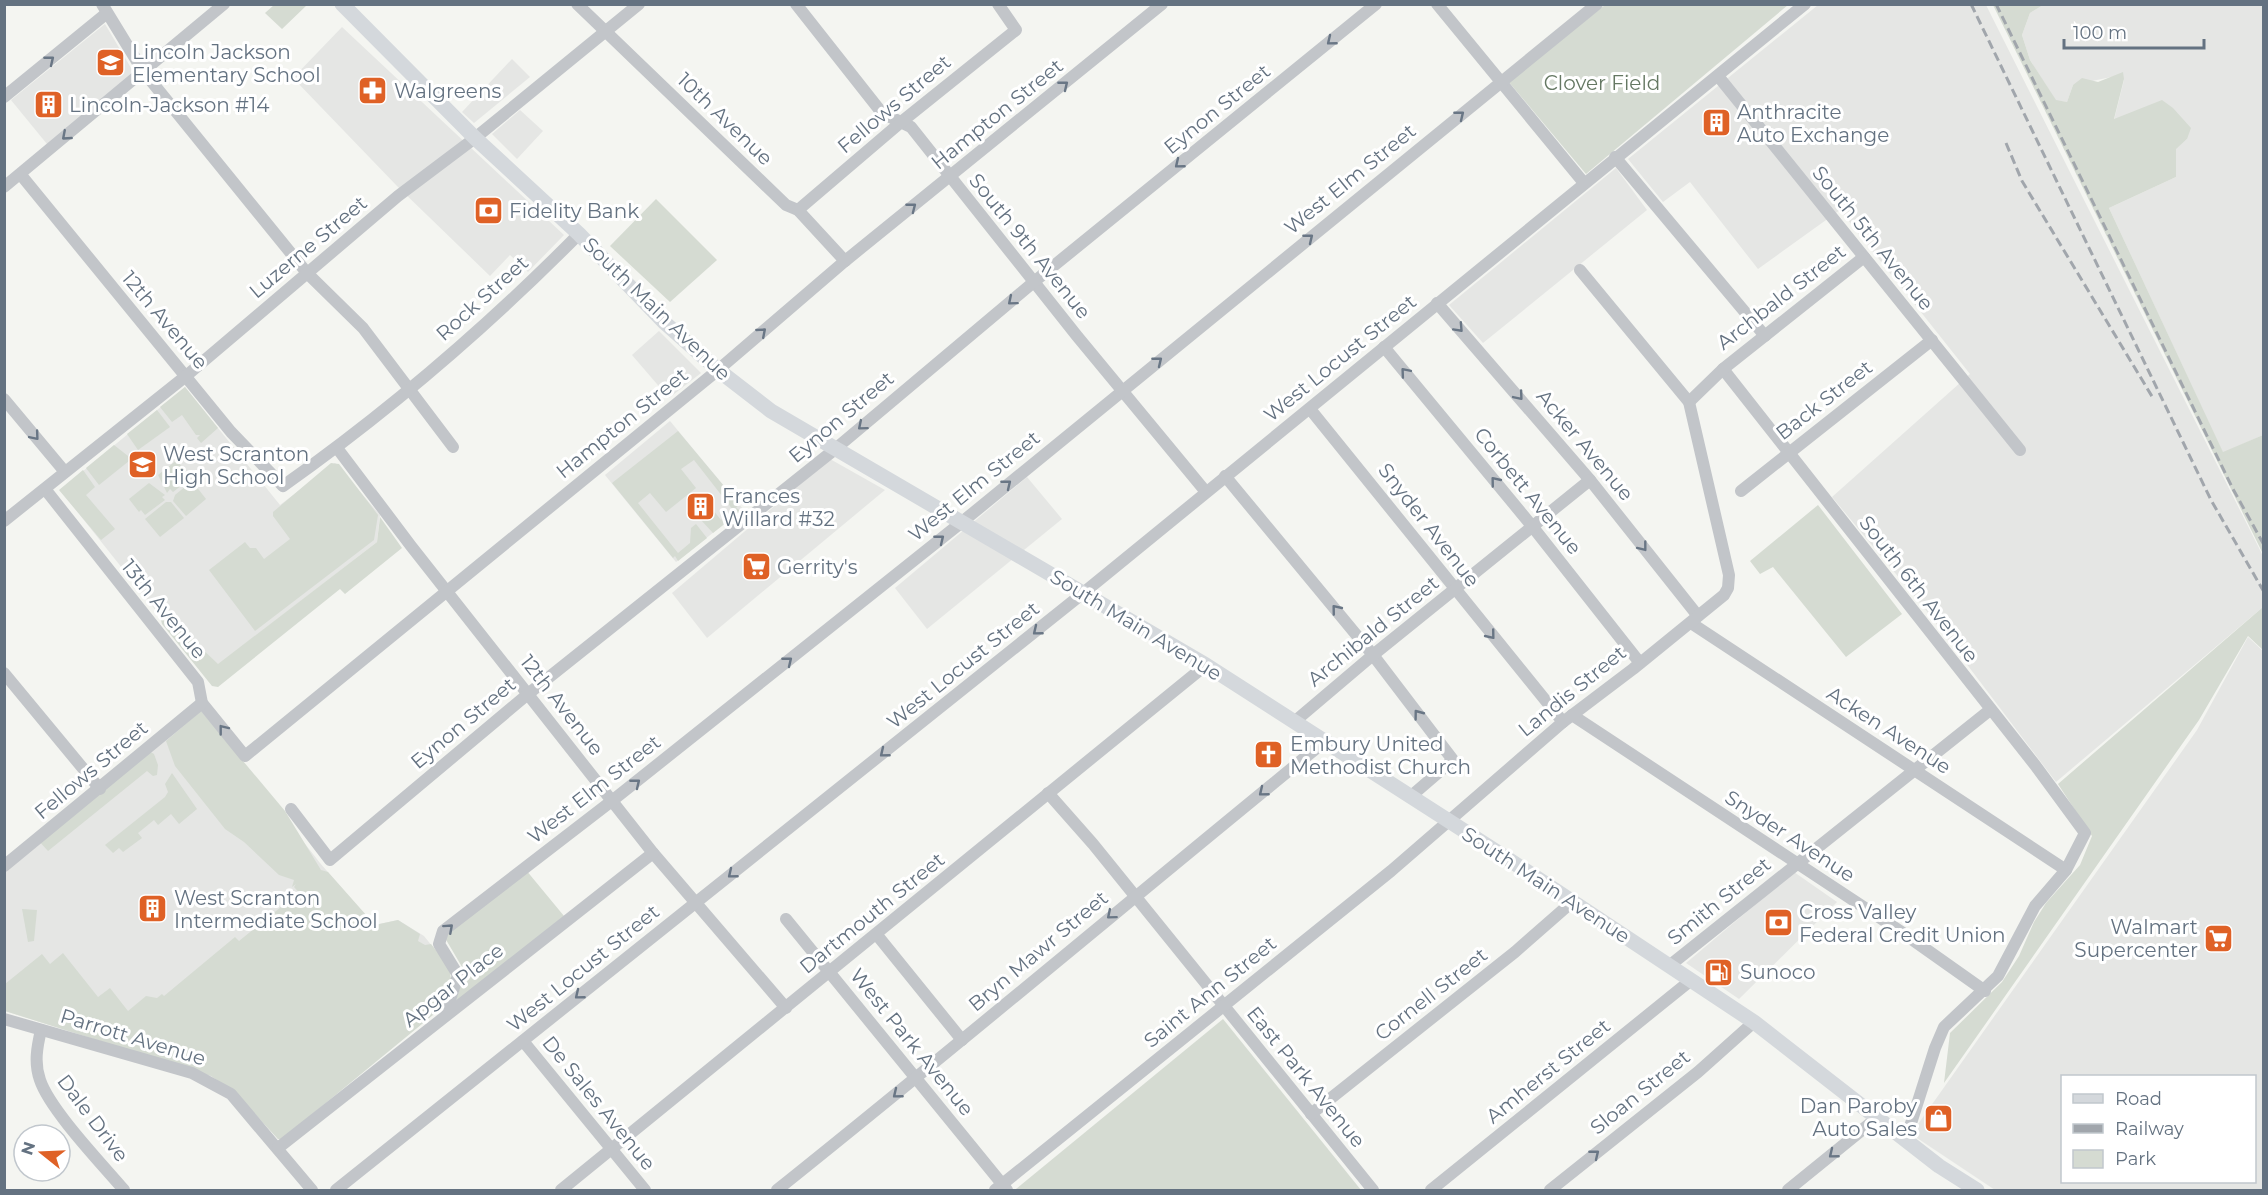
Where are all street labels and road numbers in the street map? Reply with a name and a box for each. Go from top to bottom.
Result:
street label: Fellows Street [833,50,955,158]
street label: Hampton Street [926,54,1068,174]
street label: Eynon Street [1159,59,1275,159]
street label: 10th Avenue [672,68,778,170]
street label: West Elm Street [1279,119,1421,239]
street label: South 5th Avenue [1807,161,1939,315]
street label: South 9th Avenue [964,169,1096,323]
street label: Luzerne Street [244,191,372,303]
street label: South Main Avenue [578,232,736,386]
street label: Archbald Street [1712,239,1850,355]
street label: Rock Street [431,250,533,346]
street label: 12th Avenue [117,266,213,374]
street label: West Locust Street [1259,289,1421,427]
street label: Back Street [1771,355,1877,445]
street label: Hampton Street [551,363,693,483]
street label: Eynon Street [784,366,898,468]
street label: Acker Avenue [1532,385,1638,505]
street label: Corbett Avenue [1469,423,1587,559]
street label: West Elm Street [903,426,1045,546]
street label: Snyder Avenue [1373,458,1485,592]
street label: South 6th Avenue [1854,511,1984,667]
street label: 13th Avenue [117,554,211,664]
street label: South Main Avenue [1046,564,1226,686]
street label: Archibald Street [1302,571,1444,691]
street label: West Locust Street [882,596,1044,734]
street label: Landis Street [1513,640,1631,742]
street label: 12th Avenue [515,650,609,760]
street label: Eynon Street [406,672,520,774]
street label: Acken Avenue [1822,681,1956,779]
street label: Fellows Street [30,716,152,824]
street label: West Elm Street [523,730,665,848]
street label: Snyder Avenue [1720,785,1860,887]
street label: South Main Avenue [1457,822,1635,948]
street label: Dartmouth Street [795,847,949,979]
street label: Smith Street [1662,852,1776,950]
street label: Bryn Mawr Street [963,886,1113,1016]
street label: West Locust Street [502,899,664,1037]
street label: Saint Ann Street [1139,931,1281,1053]
street label: Apgar Place [398,938,508,1032]
street label: Cornell Street [1370,943,1492,1045]
street label: West Park Avenue [845,963,979,1121]
street label: East Park Avenue [1242,1002,1370,1152]
street label: Parrott Avenue [57,1003,209,1071]
street label: Amherst Street [1481,1014,1615,1128]
street label: De Sales Avenue [537,1031,661,1175]
street label: Sloan Street [1585,1045,1695,1139]
street label: Dale Drive [52,1069,134,1167]

